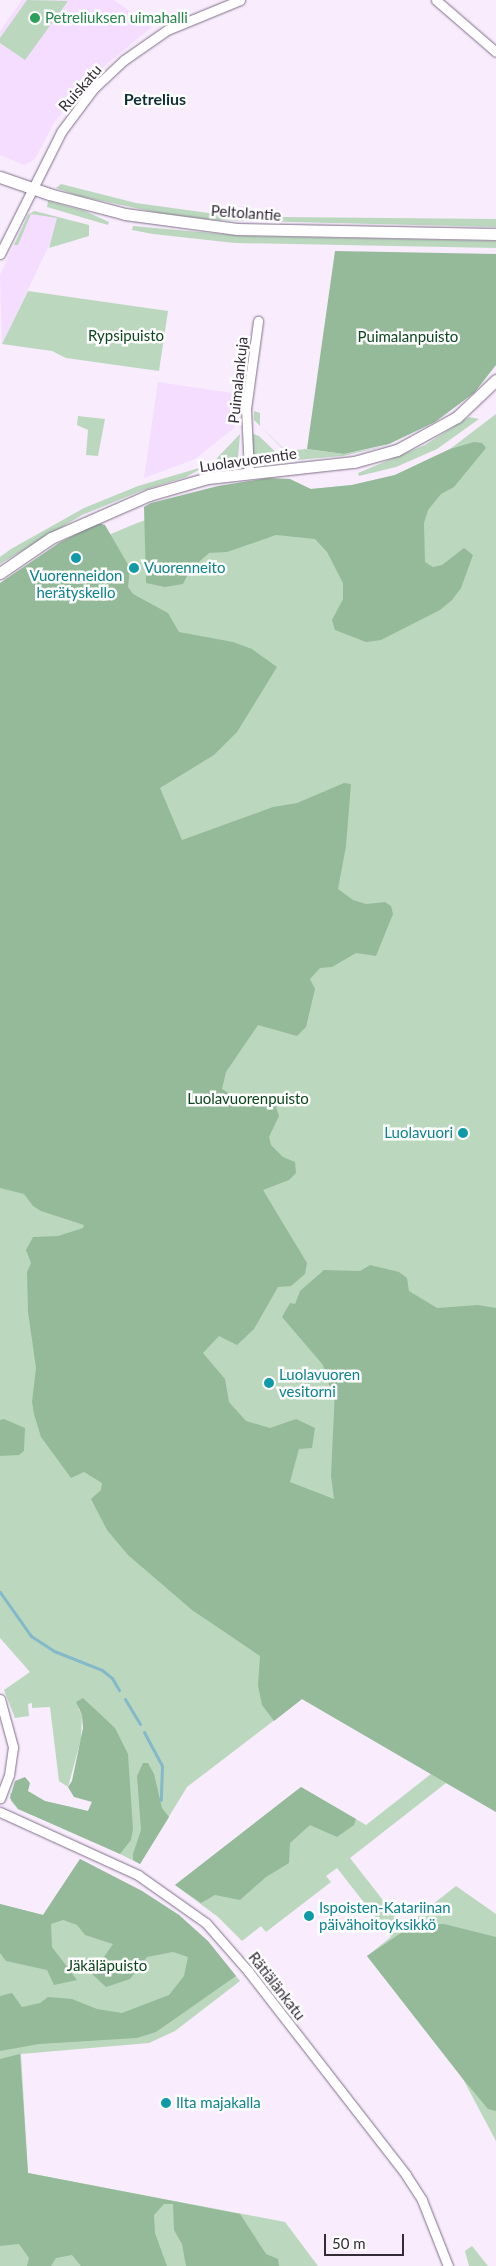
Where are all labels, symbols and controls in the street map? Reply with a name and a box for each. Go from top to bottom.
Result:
place label: Petreliuksen uimahalli [45,9,188,27]
marker: Petreliuksen uimahalli [29,12,41,24]
street label: Ruiskatu [55,61,105,115]
district label: Petrelius [124,89,186,109]
street label: Peltolantie [210,202,282,224]
park label: Rypsipuisto [88,327,164,345]
park label: Puimalanpuisto [358,328,458,346]
street label: Puimalankuja [224,336,252,424]
street label: Luolavuorentie [198,444,298,476]
marker: Vuorenneidon herätyskello [70,552,82,564]
place label: Vuorenneito [144,559,225,577]
marker: Vuorenneito [128,562,140,574]
place label: Vuorenneidon herätyskello [30,566,122,601]
park label: Luolavuorenpuisto [187,1090,309,1108]
place label: Luolavuori [384,1124,453,1142]
marker: Luolavuori [457,1127,469,1139]
place label: Luolavuoren vesitorni [279,1365,360,1400]
marker: Luolavuoren vesitorni [263,1377,275,1389]
place label: Ispoisten-Katariinan päivähoitoyksikkö [319,1898,451,1933]
marker: Ispoisten-Katariinan päivähoitoyksikkö [303,1910,315,1922]
street label: Rätiälänkatu [245,1948,309,2024]
park label: Jäkäläpuisto [67,1957,147,1975]
place label: Ilta majakalla [176,2094,261,2112]
marker: Ilta majakalla [160,2097,172,2109]
scale bar [326,2224,406,2256]
text: 50 m [332,2234,366,2252]

